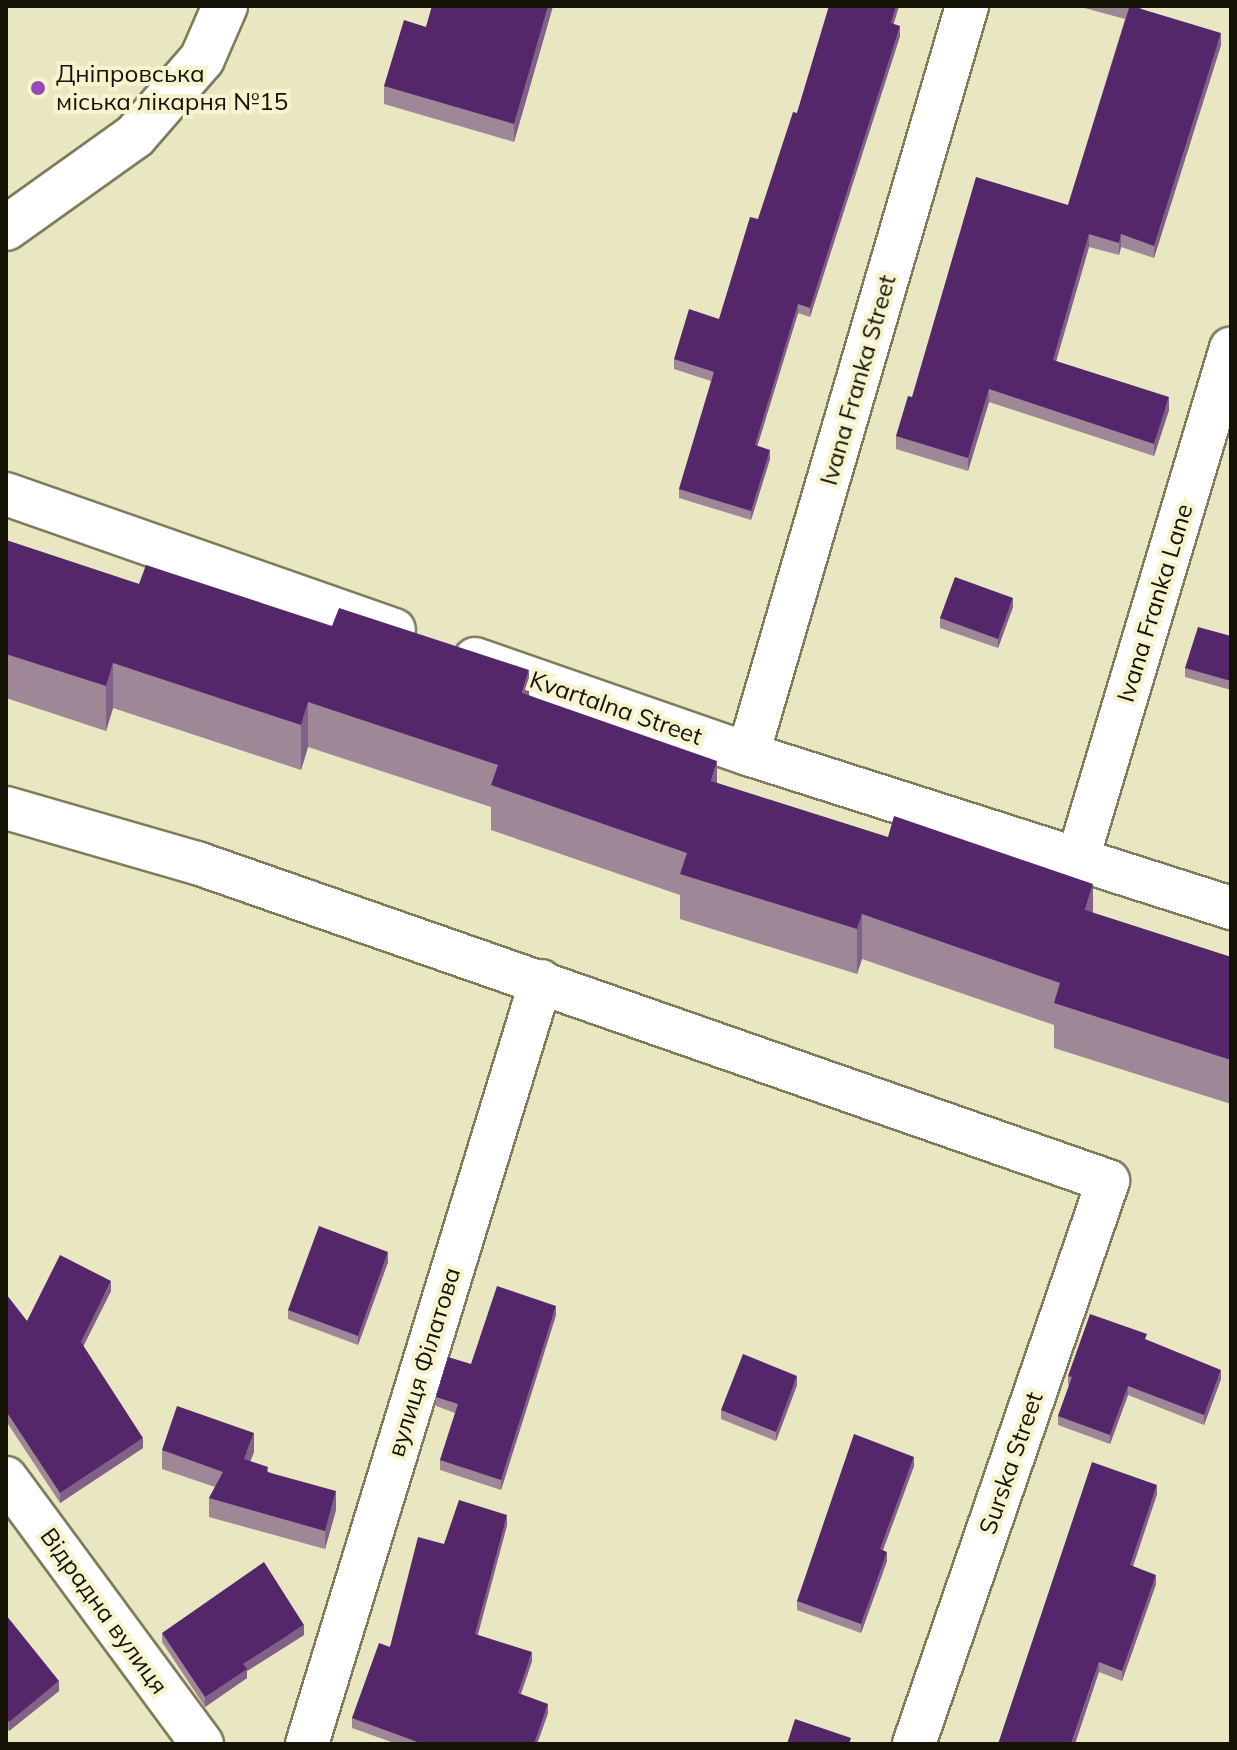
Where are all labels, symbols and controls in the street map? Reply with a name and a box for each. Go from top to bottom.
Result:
place label: Дніпровська міська лікарня №15 [56,60,288,116]
marker: Дніпровська міська лікарня №15 [27,77,49,99]
street label: Ivana Franka Street [814,272,902,488]
street label: Ivana Franka Lane [1111,500,1199,706]
street label: Kvartalna Street [526,665,706,751]
street label: вулиця Філатова [382,1264,466,1460]
street label: Surska Street [973,1388,1049,1538]
street label: Відрадна вулиця [34,1523,174,1699]

